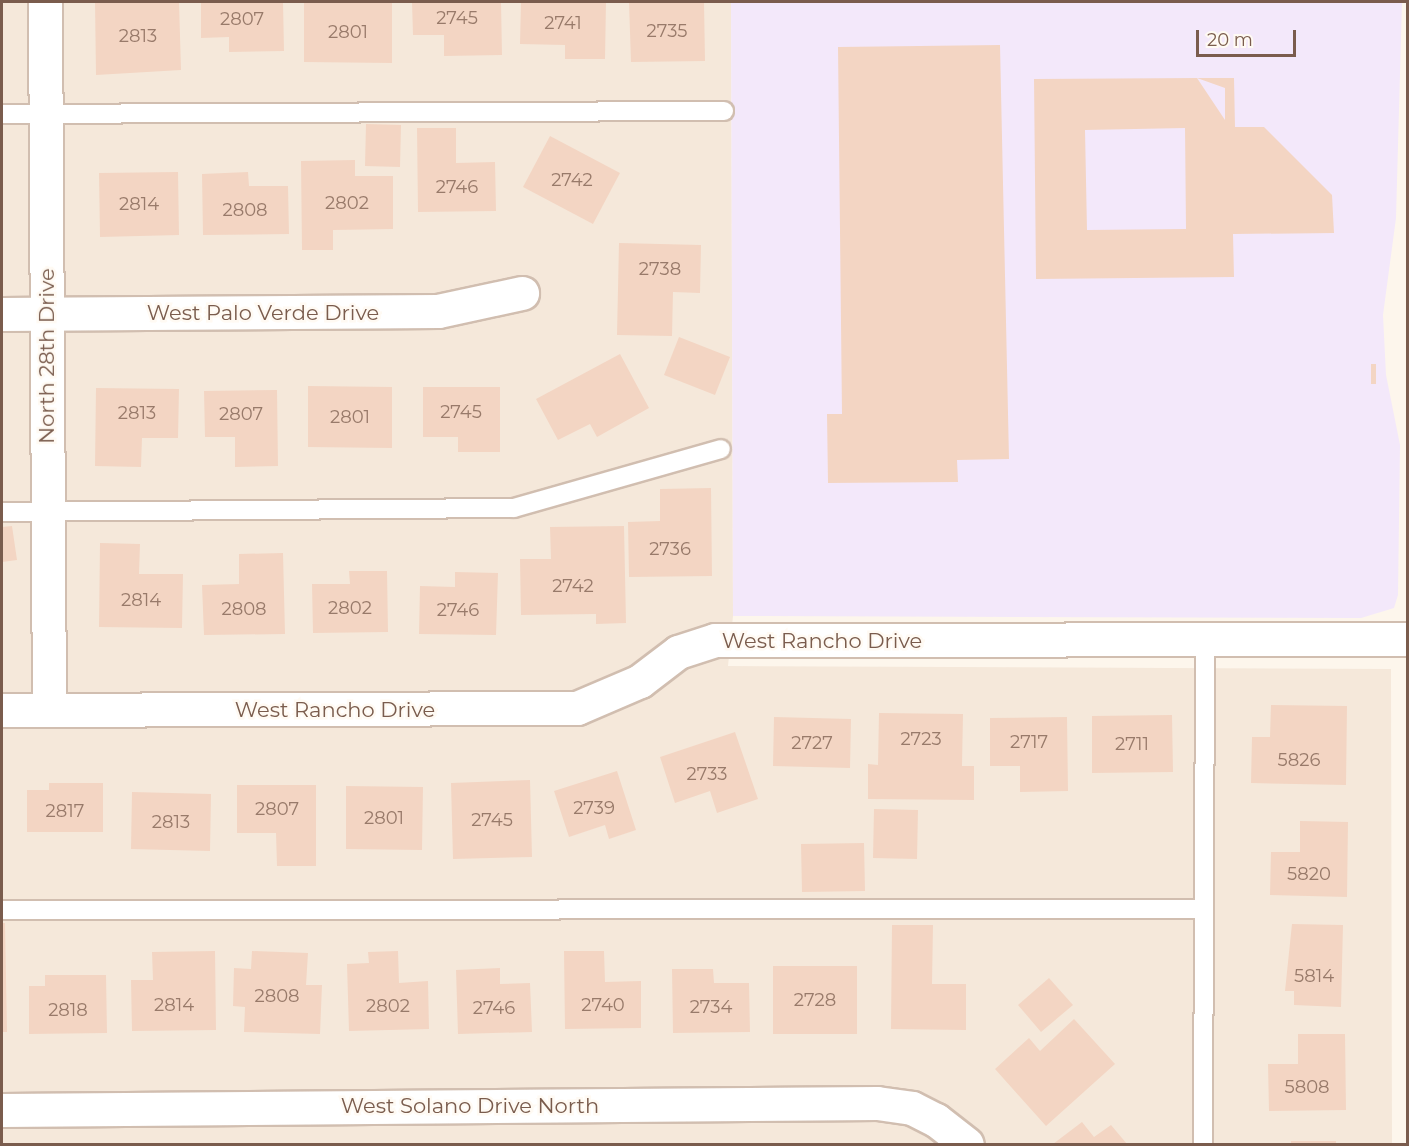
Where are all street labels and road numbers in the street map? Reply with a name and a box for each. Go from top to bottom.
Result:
street label: North 28th Drive [34,268,60,444]
street label: West Palo Verde Drive [147,300,379,326]
street label: West Rancho Drive [722,628,922,654]
street label: West Rancho Drive [235,697,435,723]
street label: West Solano Drive North [341,1093,599,1119]

